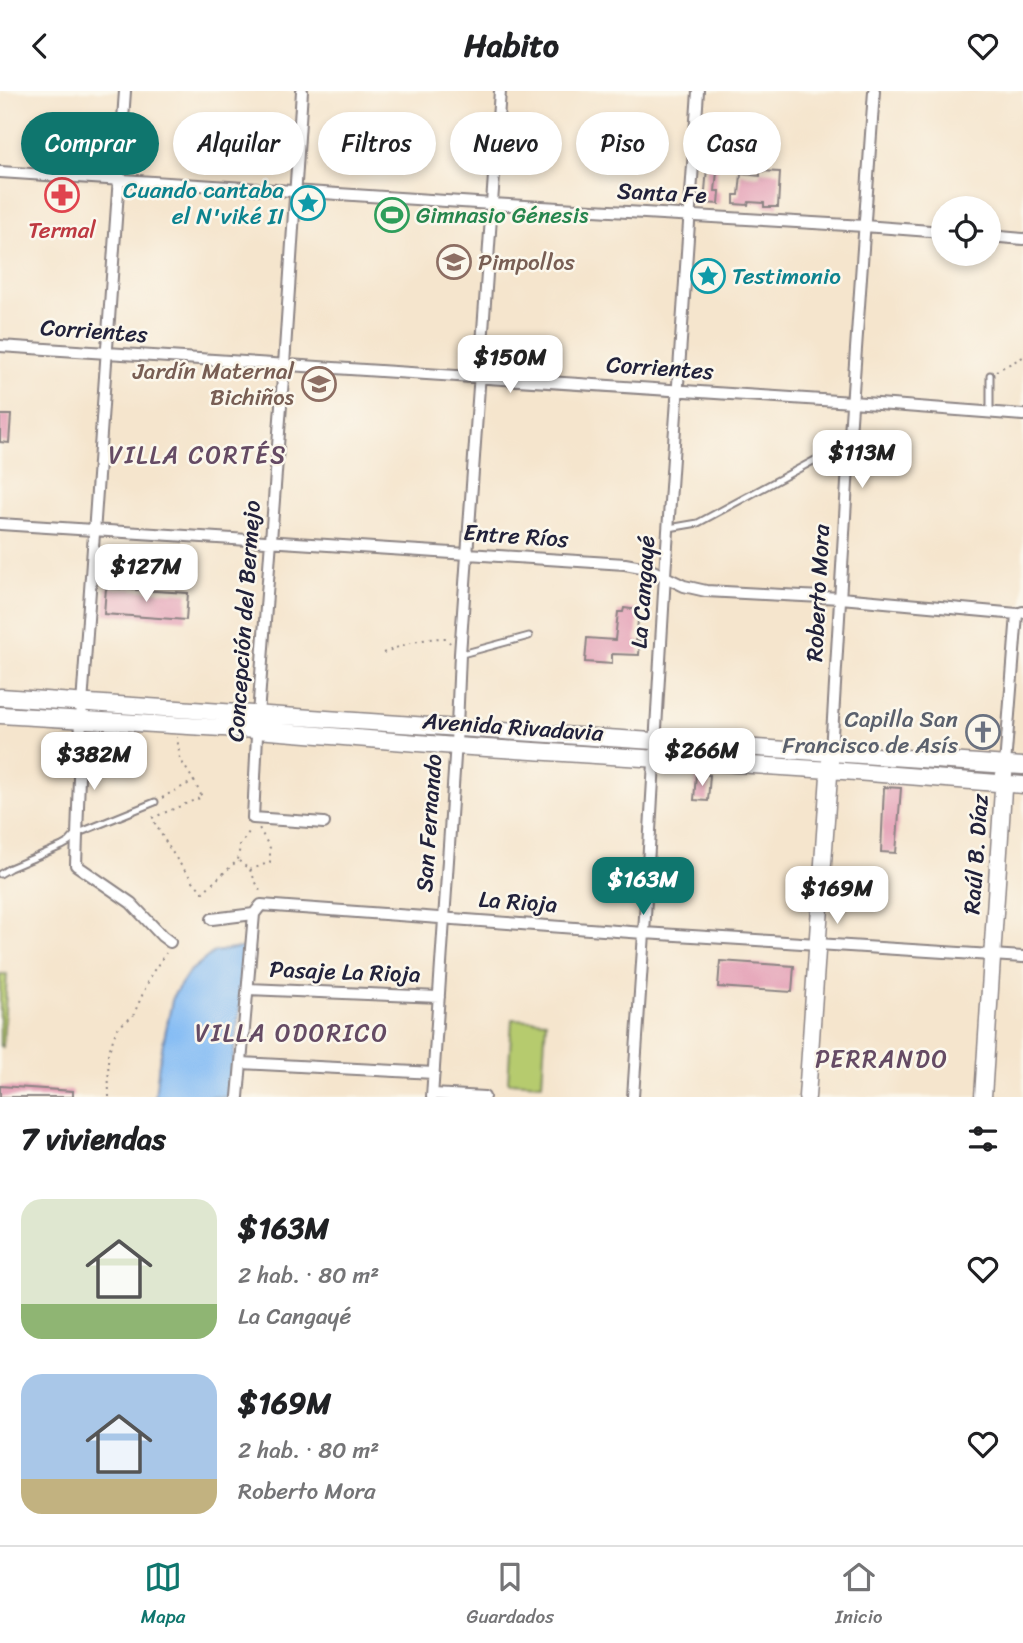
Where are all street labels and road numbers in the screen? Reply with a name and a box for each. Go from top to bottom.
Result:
street label: Santa Fe [616,170,708,216]
street label: Corrientes [39,307,149,355]
street label: Corrientes [605,344,715,392]
street label: Concepción del Bermejo [215,499,273,743]
street label: Entre Ríos [462,512,570,560]
street label: Roberto Mora [794,523,842,663]
street label: La Cangayé [619,534,667,650]
street label: Avenida Rivadavia [420,700,605,754]
street label: San Fernando [404,752,454,893]
street label: Raúl B. Díaz [951,791,1001,916]
street label: La Rioja [477,879,559,925]
street label: Pasaje La Rioja [269,949,421,995]

